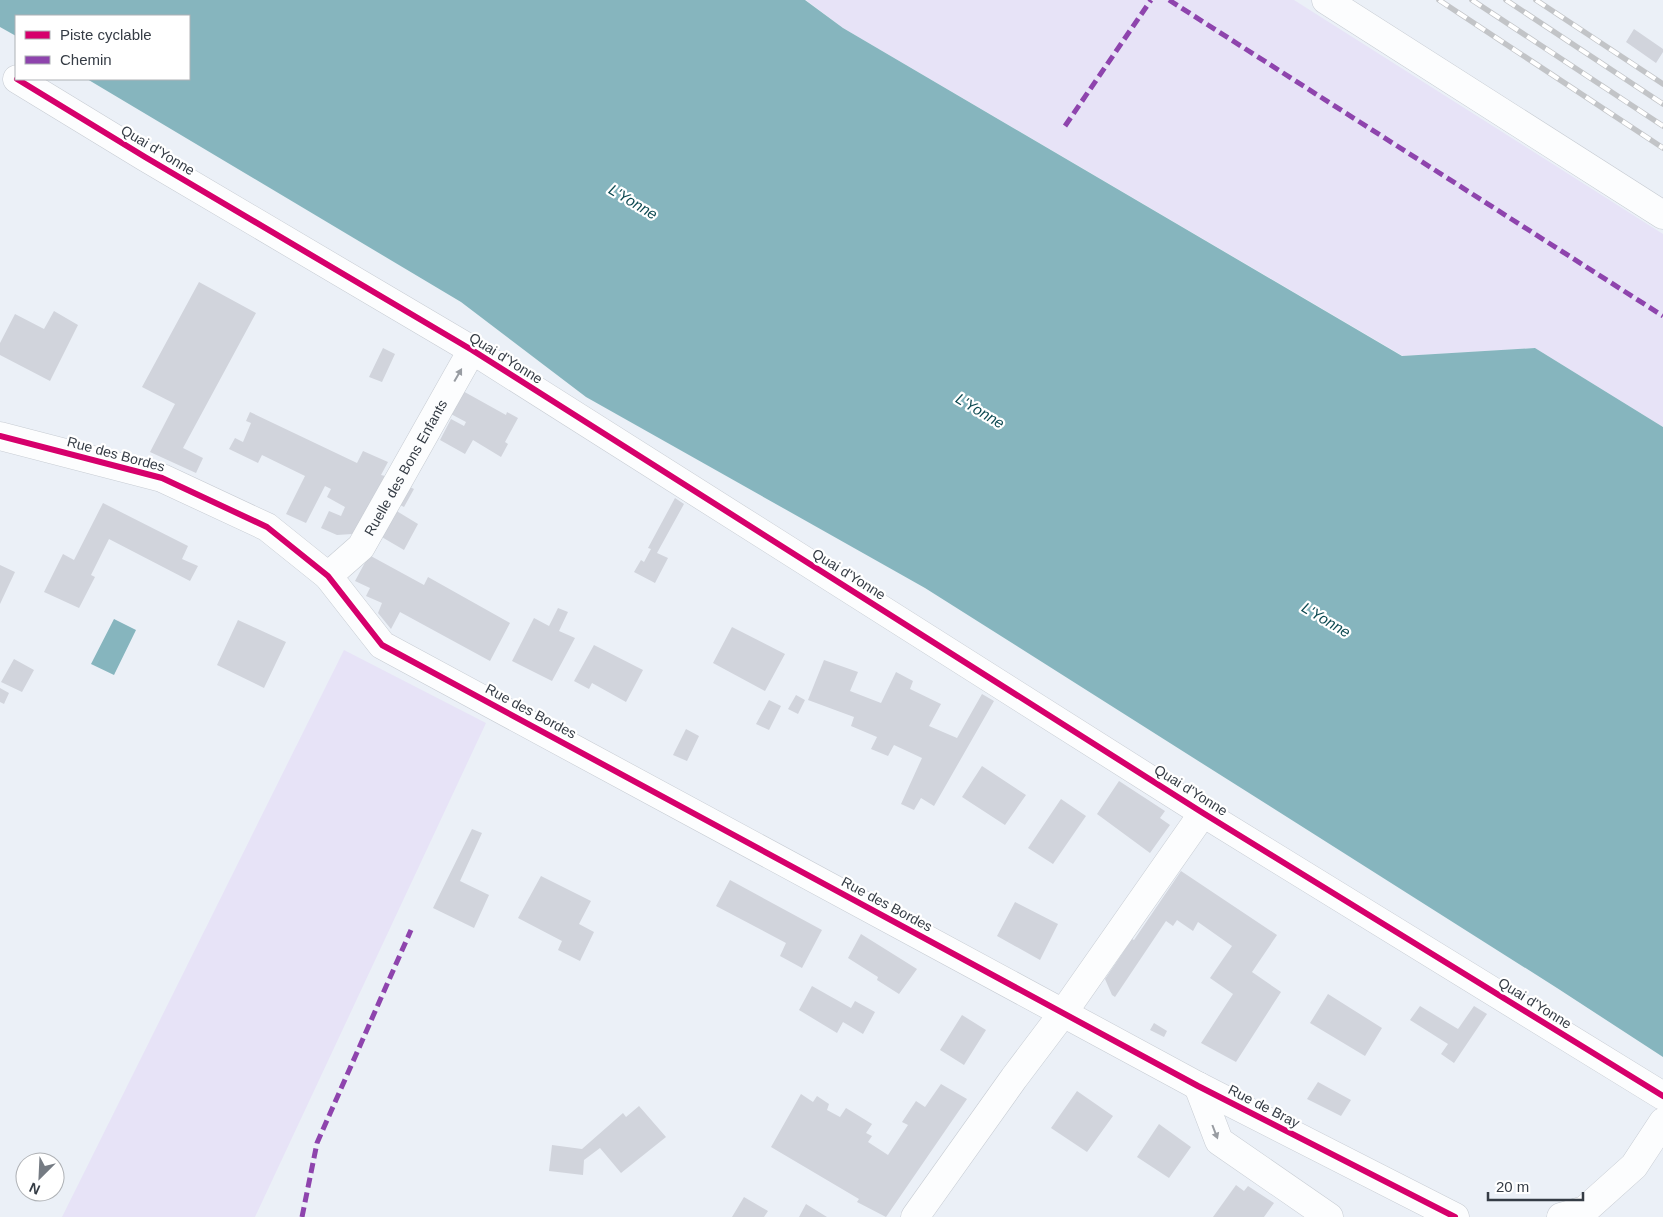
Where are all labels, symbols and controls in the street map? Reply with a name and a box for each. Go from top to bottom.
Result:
legend [15,15,190,80]
text: Piste cyclable [60,26,152,43]
text: Chemin [60,51,112,68]
street label: Quai d'Yonne [118,122,198,178]
water label: L'Yonne [606,180,661,223]
street label: Quai d'Yonne [467,329,546,387]
one-way arrow [454,368,462,383]
water label: L'Yonne [953,389,1008,432]
street label: Ruelle des Bons Enfants [361,397,450,538]
street label: Rue des Bordes [65,433,167,475]
street label: Quai d'Yonne [810,545,889,603]
water label: L'Yonne [1299,598,1354,641]
street label: Rue des Bordes [483,680,579,742]
street label: Quai d'Yonne [1152,761,1231,819]
street label: Rue des Bordes [839,873,935,935]
street label: Quai d'Yonne [1496,974,1575,1032]
street label: Rue de Bray [1226,1081,1302,1131]
one-way arrow [1212,1125,1220,1139]
north arrow [15,1152,65,1202]
scale bar [1488,1170,1583,1202]
text: 20 m [1496,1178,1529,1195]
text: N [27,1180,43,1198]

